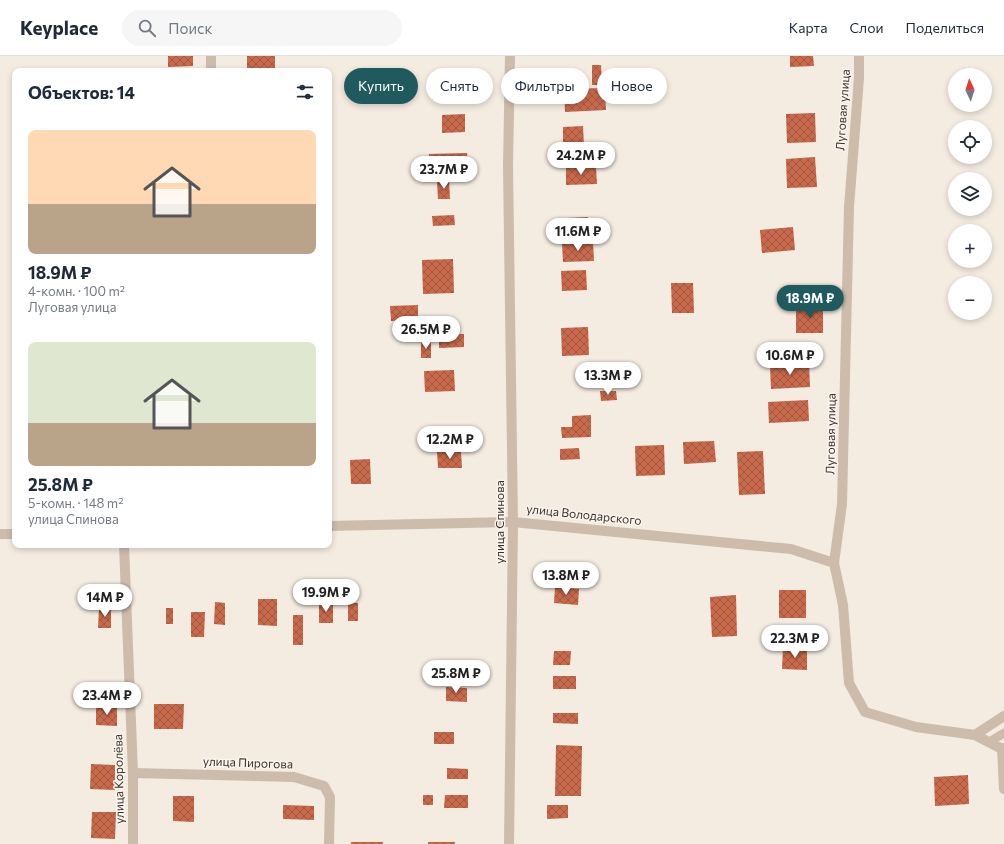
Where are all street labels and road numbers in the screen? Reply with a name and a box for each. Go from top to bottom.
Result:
street label: Луговая улица [832,69,852,151]
street label: Луговая улица [822,393,838,475]
street label: улица Спинова [492,480,506,564]
street label: улица Володарского [526,501,642,527]
street label: улица Королёва [110,734,126,824]
street label: улица Пирогова [203,753,293,771]

